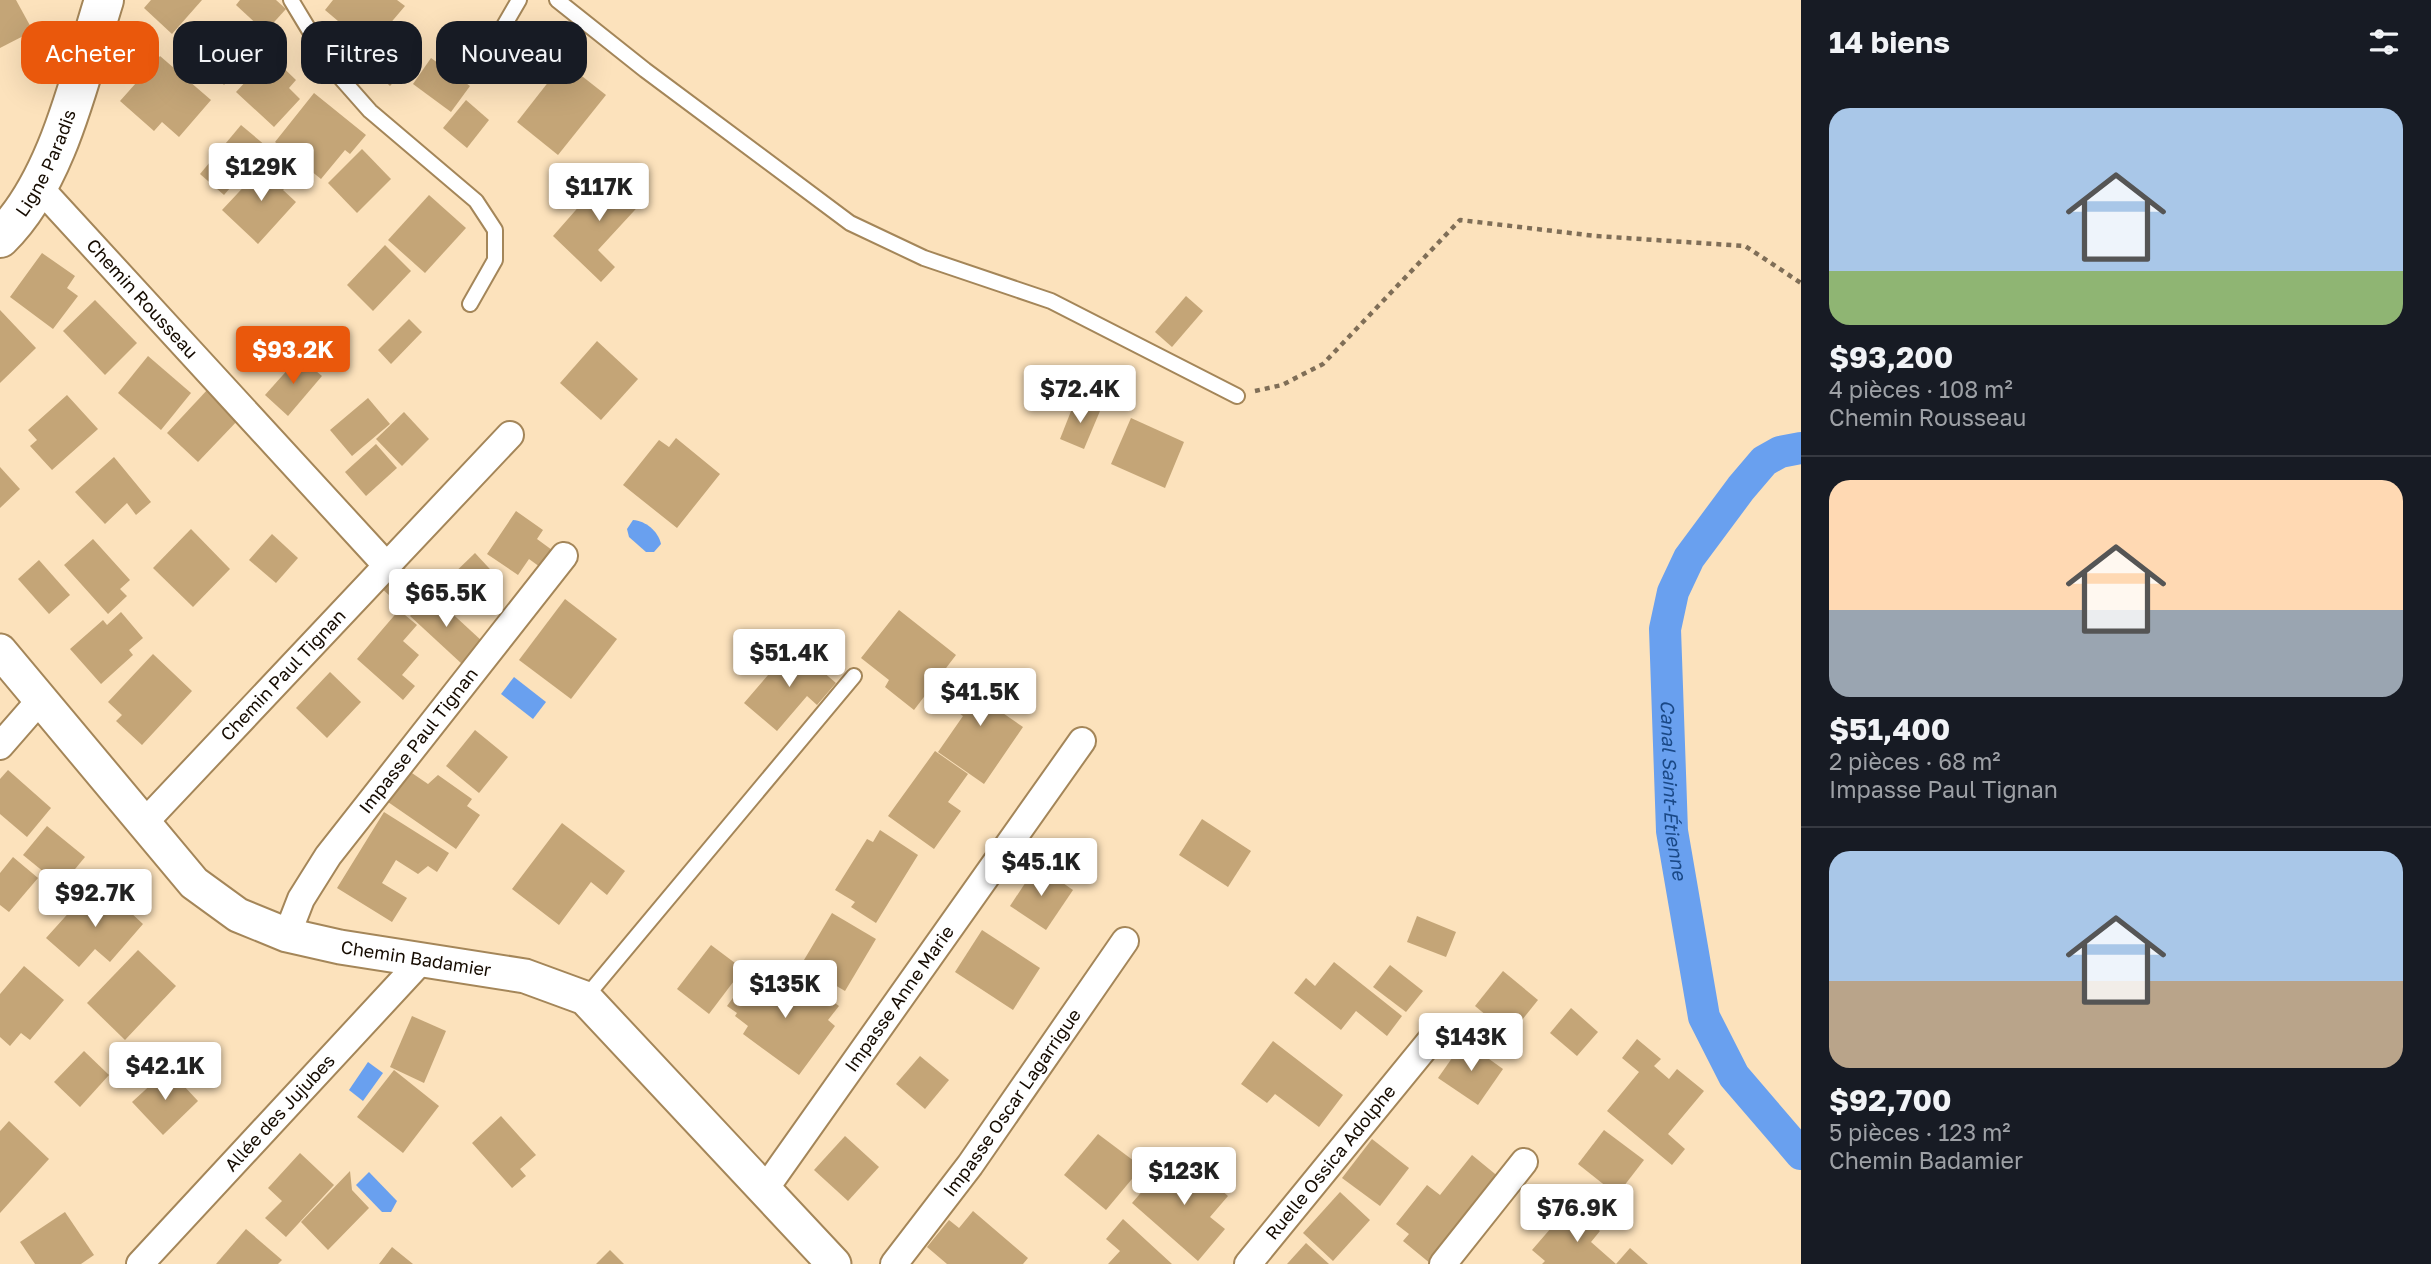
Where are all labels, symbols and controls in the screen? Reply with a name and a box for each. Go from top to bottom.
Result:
chip: Acheter [21,21,159,84]
chip: Louer [173,21,287,84]
chip: Filtres [301,21,422,84]
chip: Nouveau [436,21,587,84]
icon: filters [2365,23,2403,61]
text: 14 biens [1829,24,1950,60]
street label: Ligne Paradis [10,106,80,221]
pin: $129K [212,144,310,203]
text: $129K [225,152,297,180]
icon: home [2053,154,2179,280]
pin: $117K [550,164,648,223]
text: $117K [565,172,633,200]
street label: Chemin Rousseau [82,234,203,363]
pin: $93.2K [236,326,350,386]
text: $93.2K [252,335,334,363]
text: $93,200 [1829,339,1953,375]
pin: $72.4K [1023,366,1137,425]
text: $72.4K [1040,374,1120,402]
text: 4 pièces · 108 m² [1829,375,2013,403]
text: Chemin Rousseau [1829,403,2026,431]
icon: home [2053,526,2179,652]
pin: $65.5K [389,570,503,629]
text: $65.5K [405,578,487,606]
street label: Chemin Paul Tignan [215,604,350,745]
pin: $51.4K [732,630,846,689]
text: $51.4K [749,638,829,666]
street label: Impasse Paul Tignan [354,663,482,817]
pin: $41.5K [923,668,1037,728]
text: $41.5K [940,677,1020,705]
water label: Canal Saint-Étienne [1656,699,1693,883]
text: $51,400 [1829,711,1950,747]
text: 2 pièces · 68 m² [1829,747,2001,775]
text: Impasse Paul Tignan [1829,775,2058,803]
pin: $45.1K [984,838,1098,898]
text: $45.1K [1001,847,1081,875]
pin: $92.7K [38,870,152,929]
text: $92.7K [55,878,135,906]
icon: home [2053,897,2179,1023]
street label: Impasse Anne Marie [840,921,958,1076]
street label: Chemin Badamier [339,935,493,981]
pin: $135K [736,960,834,1020]
text: $135K [749,969,821,997]
street label: Impasse Oscar Lagarrigue [938,1004,1085,1200]
pin: $143K [1422,1014,1520,1073]
text: $143K [1435,1022,1507,1050]
pin: $42.1K [108,1042,222,1102]
street label: Allée des Jujubes [220,1049,339,1175]
text: $42.1K [125,1051,205,1079]
street label: Ruelle Ossica Adolphe [1260,1080,1400,1244]
text: $92,700 [1829,1082,1951,1118]
text: 5 pièces · 123 m² [1829,1118,2011,1146]
text: Chemin Badamier [1829,1146,2023,1174]
pin: $123K [1135,1148,1233,1207]
text: $123K [1148,1156,1220,1184]
pin: $76.9K [1520,1184,1634,1244]
text: $76.9K [1536,1193,1618,1221]

